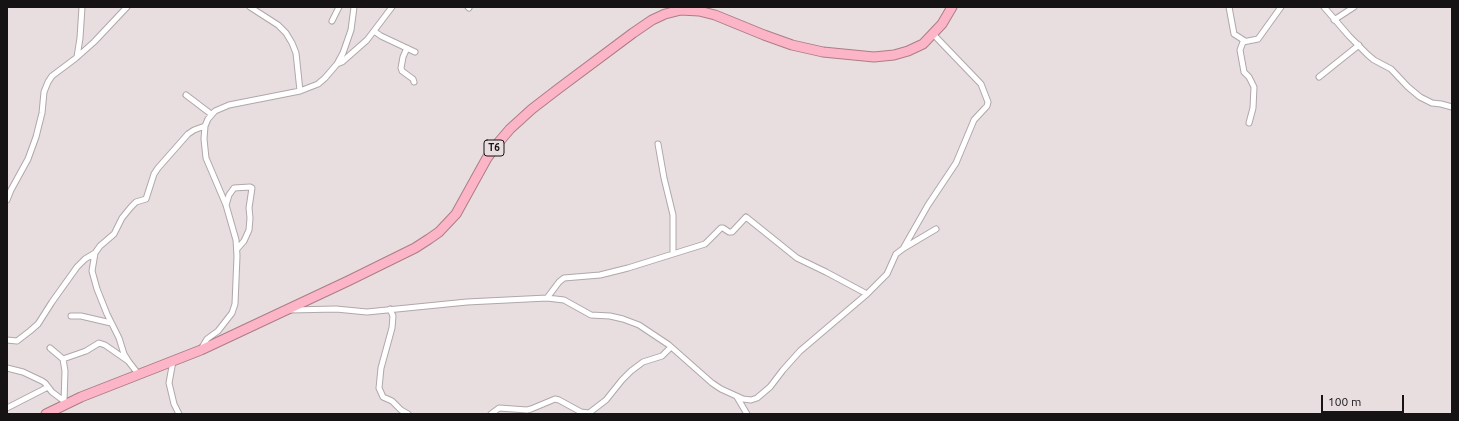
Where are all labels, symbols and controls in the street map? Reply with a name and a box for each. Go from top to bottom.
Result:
road number: T6 [484,140,504,156]
scale bar [1323,387,1406,413]
text: 100 m [1328,395,1361,408]

